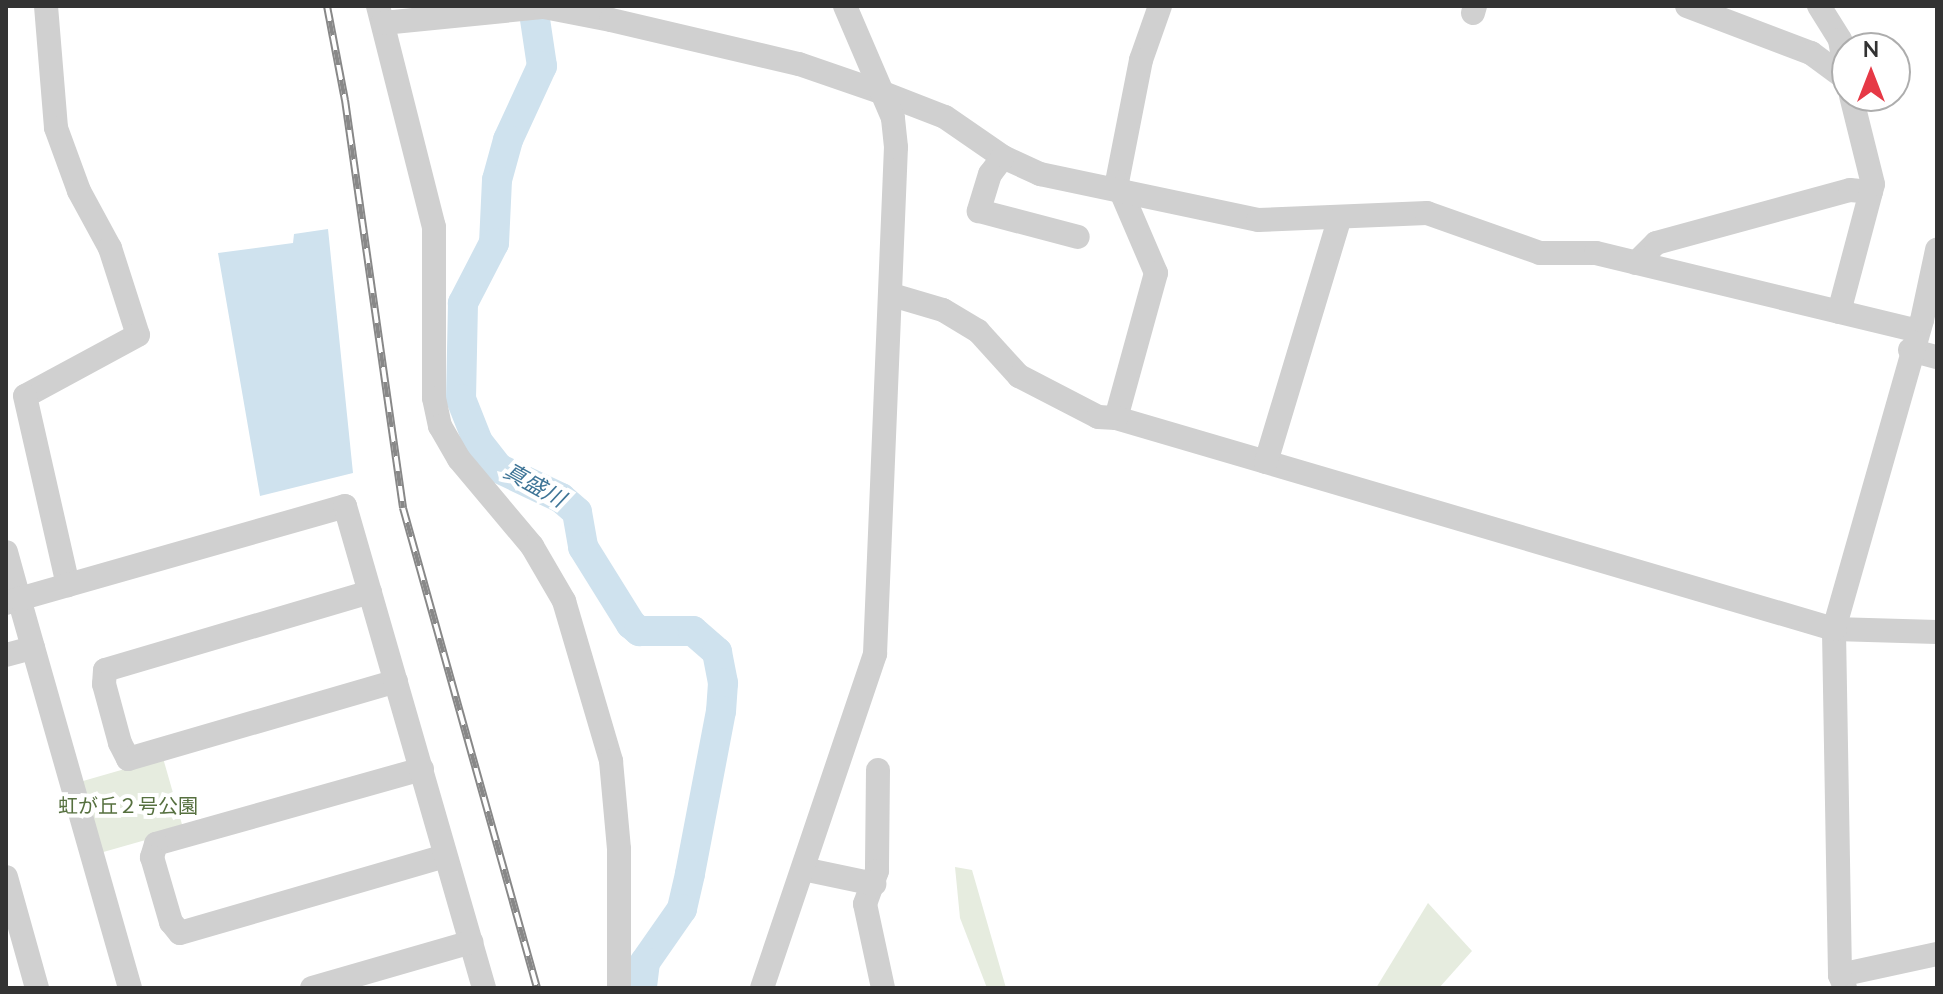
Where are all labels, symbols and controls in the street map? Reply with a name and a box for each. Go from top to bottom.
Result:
north arrow [1831,32,1911,112]
text: N [1863,35,1879,65]
water label: 真盛川 [499,458,569,514]
park label: 虹が丘２号公園 [58,794,198,818]

